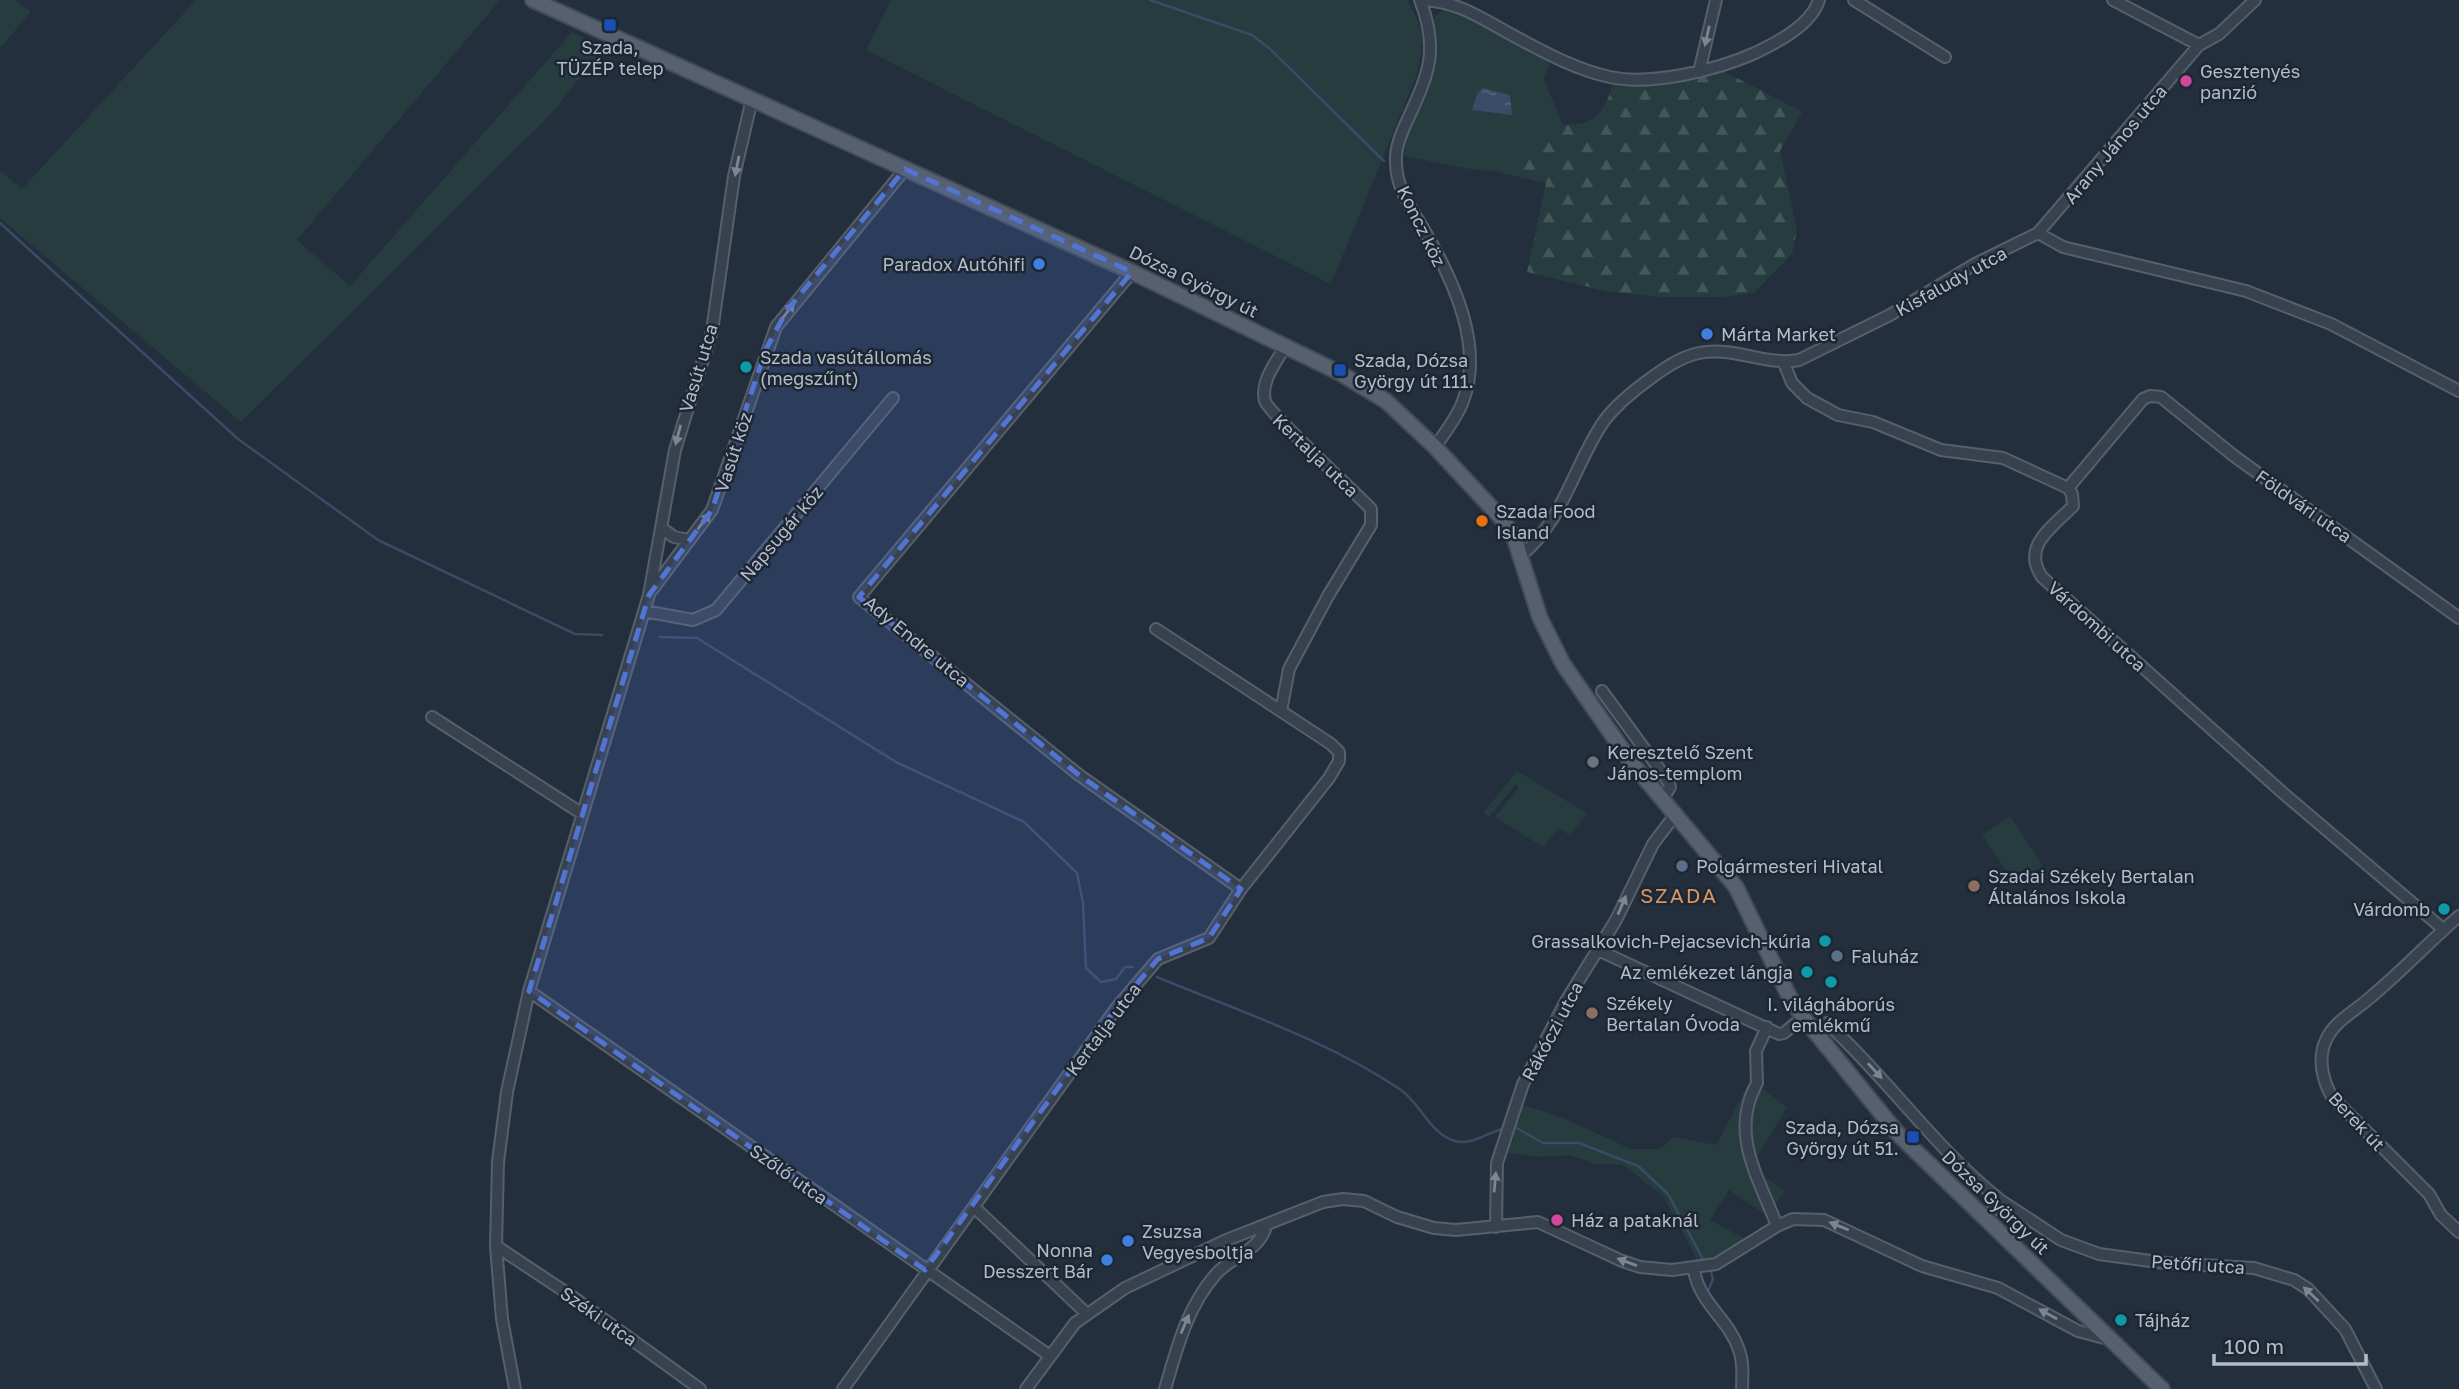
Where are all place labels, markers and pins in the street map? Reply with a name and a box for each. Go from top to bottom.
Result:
marker: Szada, TÜZÉP telep [602,17,618,33]
place label: Szada, TÜZÉP telep [556,36,664,79]
place label: Gesztenyés panzió [2200,60,2300,103]
marker: Gesztenyés panzió [2178,73,2194,89]
place label: Paradox Autóhifi [882,253,1025,275]
marker: Paradox Autóhifi [1031,256,1047,272]
place label: Márta Market [1721,323,1836,345]
marker: Márta Market [1699,326,1715,342]
place label: Szada vasútállomás (megszűnt) [760,346,932,389]
place label: Szada, Dózsa György út 111. [1354,349,1474,392]
marker: Szada vasútállomás (megszűnt) [738,359,754,375]
marker: Szada, Dózsa György út 111. [1332,362,1348,378]
place label: Szada Food Island [1496,500,1596,543]
marker: Szada Food Island [1474,513,1490,529]
place label: Keresztelő Szent János-templom [1607,741,1753,784]
marker: Keresztelő Szent János-templom [1585,754,1601,770]
place label: Polgármesteri Hivatal [1696,855,1884,877]
marker: Polgármesteri Hivatal [1674,858,1690,874]
place label: Szadai Székely Bertalan Általános Iskola [1988,865,2195,908]
marker: Szadai Székely Bertalan Általános Iskola [1966,878,1982,894]
place label: Várdomb [2353,898,2430,920]
marker: Várdomb [2436,901,2452,917]
place label: Grassalkovich-Pejacsevich-kúria [1531,930,1811,952]
marker: Grassalkovich-Pejacsevich-kúria [1817,933,1833,949]
place label: Faluház [1851,945,1919,967]
marker: Faluház [1829,948,1845,964]
place label: Az emlékezet lángja [1620,961,1793,983]
marker: Az emlékezet lángja [1799,964,1815,980]
marker: I. világháborús emlékmű [1823,974,1839,990]
place label: Székely Bertalan Óvoda [1606,992,1740,1035]
place label: I. világháborús emlékmű [1767,993,1895,1036]
marker: Székely Bertalan Óvoda [1584,1005,1600,1021]
place label: Szada, Dózsa György út 51. [1785,1116,1899,1159]
marker: Szada, Dózsa György út 51. [1905,1129,1921,1145]
place label: Ház a pataknál [1571,1209,1699,1231]
marker: Ház a pataknál [1549,1212,1565,1228]
place label: Zsuzsa Vegyesboltja [1142,1220,1254,1263]
marker: Zsuzsa Vegyesboltja [1120,1233,1136,1249]
place label: Nonna Desszert Bár [983,1239,1093,1282]
marker: Nonna Desszert Bár [1099,1252,1115,1268]
place label: Tájház [2135,1309,2190,1331]
marker: Tájház [2113,1312,2129,1328]

